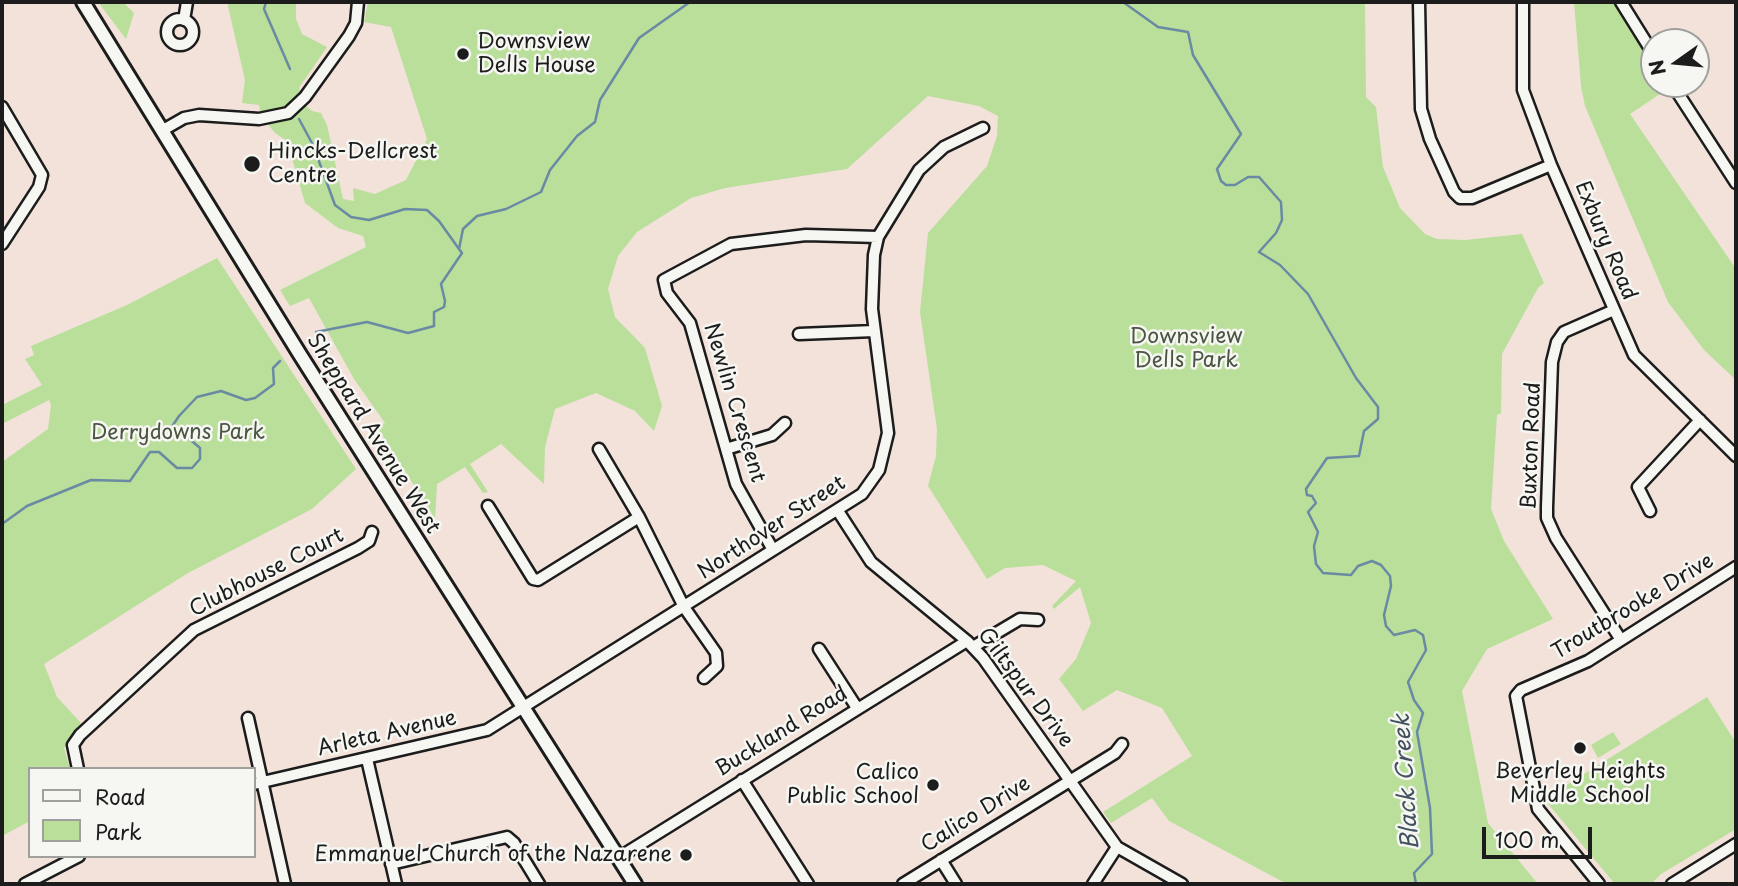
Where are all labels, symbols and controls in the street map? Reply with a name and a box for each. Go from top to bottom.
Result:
north arrow [1640,28,1710,98]
place label: Downsview Dells House [477,29,596,79]
marker: Downsview Dells House [455,46,471,62]
text: N [1641,57,1672,79]
place label: Hincks-Dellcrest Centre [268,139,437,189]
marker: Hincks-Dellcrest Centre [242,154,262,174]
street label: Exbury Road [1569,178,1641,304]
street label: Newlin Crescent [698,320,770,486]
park label: Downsview Dells Park [1129,324,1243,374]
street label: Sheppard Avenue West [301,329,445,539]
street label: Buxton Road [1517,382,1547,510]
park label: Derrydowns Park [91,420,265,446]
street label: Northover Street [693,471,851,585]
street label: Clubhouse Court [186,523,348,623]
street label: Troutbrooke Drive [1547,549,1719,665]
street label: Giltspur Drive [972,623,1078,753]
street label: Buckland Road [711,681,853,783]
street label: Arleta Avenue [315,706,459,762]
water label: Black Creek [1388,713,1426,851]
marker: Beverley Heights Middle School [1572,740,1588,756]
place label: Beverley Heights Middle School [1495,759,1665,809]
place label: Calico Public School [787,760,919,810]
legend [28,767,256,858]
street label: Calico Drive [917,771,1035,859]
marker: Calico Public School [925,777,941,793]
text: Road [95,780,146,812]
scale bar [1486,812,1596,856]
text: Park [95,815,142,847]
text: 100 m [1495,823,1559,855]
place label: Emmanuel Church of the Nazarene [314,842,672,868]
marker: Emmanuel Church of the Nazarene [678,847,694,863]

